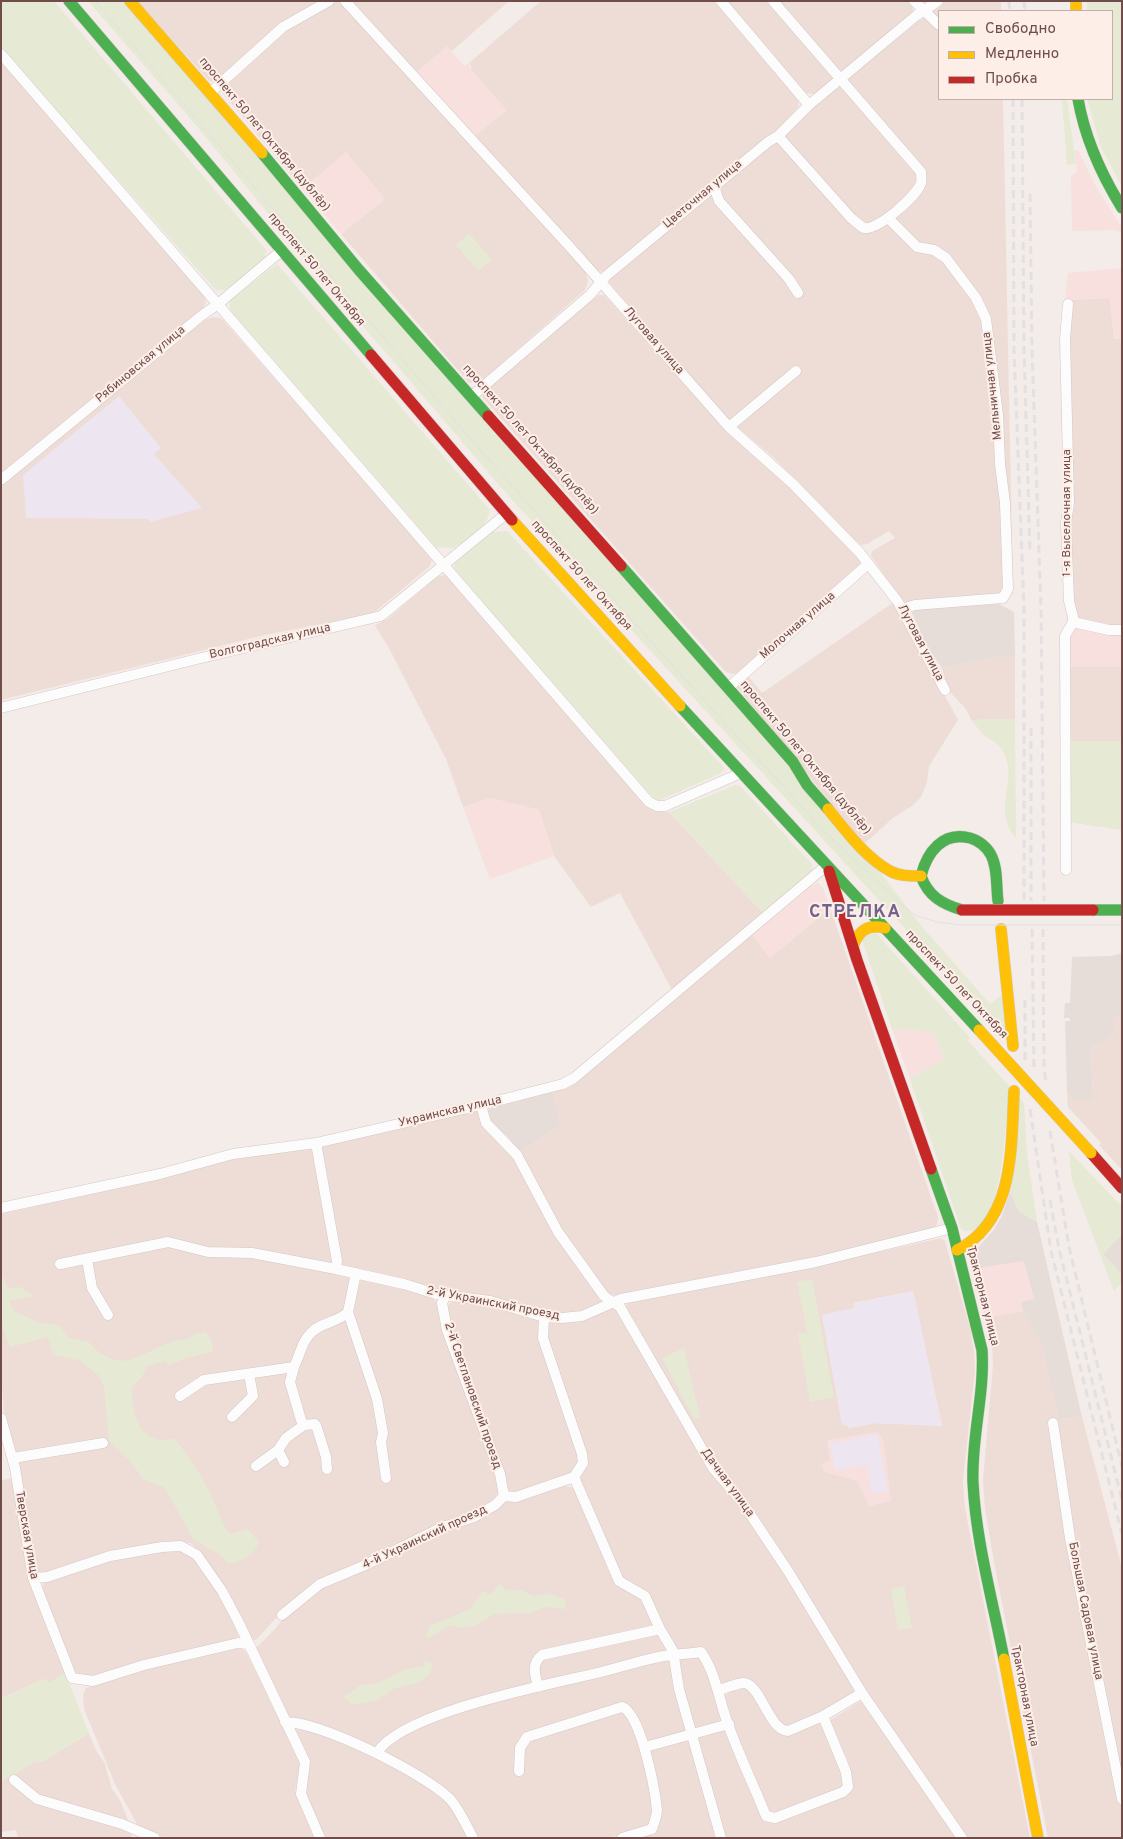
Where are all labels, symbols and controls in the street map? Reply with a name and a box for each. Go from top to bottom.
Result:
legend [938,10,1113,100]
text: Свободно [985,20,1056,39]
text: Медленно [985,45,1059,64]
street label: проспект 50 лет Октября (дублёр) [195,55,333,215]
text: Пробка [985,70,1037,89]
street label: Цветочная улица [661,158,745,232]
street label: проспект 50 лет Октября [264,210,368,330]
street label: Луговая улица [620,304,686,378]
street label: Рябиновская улица [93,323,189,407]
street label: Мельничная улица [980,331,1006,441]
street label: проспект 50 лет Октября (дублёр) [459,362,601,518]
street label: 1-я Выселочная улица [1061,449,1075,577]
street label: проспект 50 лет Октября [528,518,634,634]
street label: Молочная улица [757,589,839,663]
street label: Луговая улица [894,602,946,684]
street label: Волгоградская улица [208,621,332,663]
street label: проспект 50 лет Октября (дублёр) [736,678,874,838]
district label: СТРЕЛКА [808,902,902,924]
street label: проспект 50 лет Октября [902,928,1010,1042]
street label: Украинская улица [397,1093,503,1131]
street label: Тракторная улица [963,1244,1001,1348]
street label: 2-й Украинский проезд [425,1284,561,1324]
street label: 2-й Светлановский проезд [440,1321,504,1471]
street label: Дачная улица [697,1446,757,1520]
street label: Тверская улица [11,1490,41,1580]
street label: 4-й Украинский проезд [361,1503,489,1573]
street label: Большая Садовая улица [1065,1541,1105,1681]
street label: Тракторная улица [1007,1644,1041,1748]

